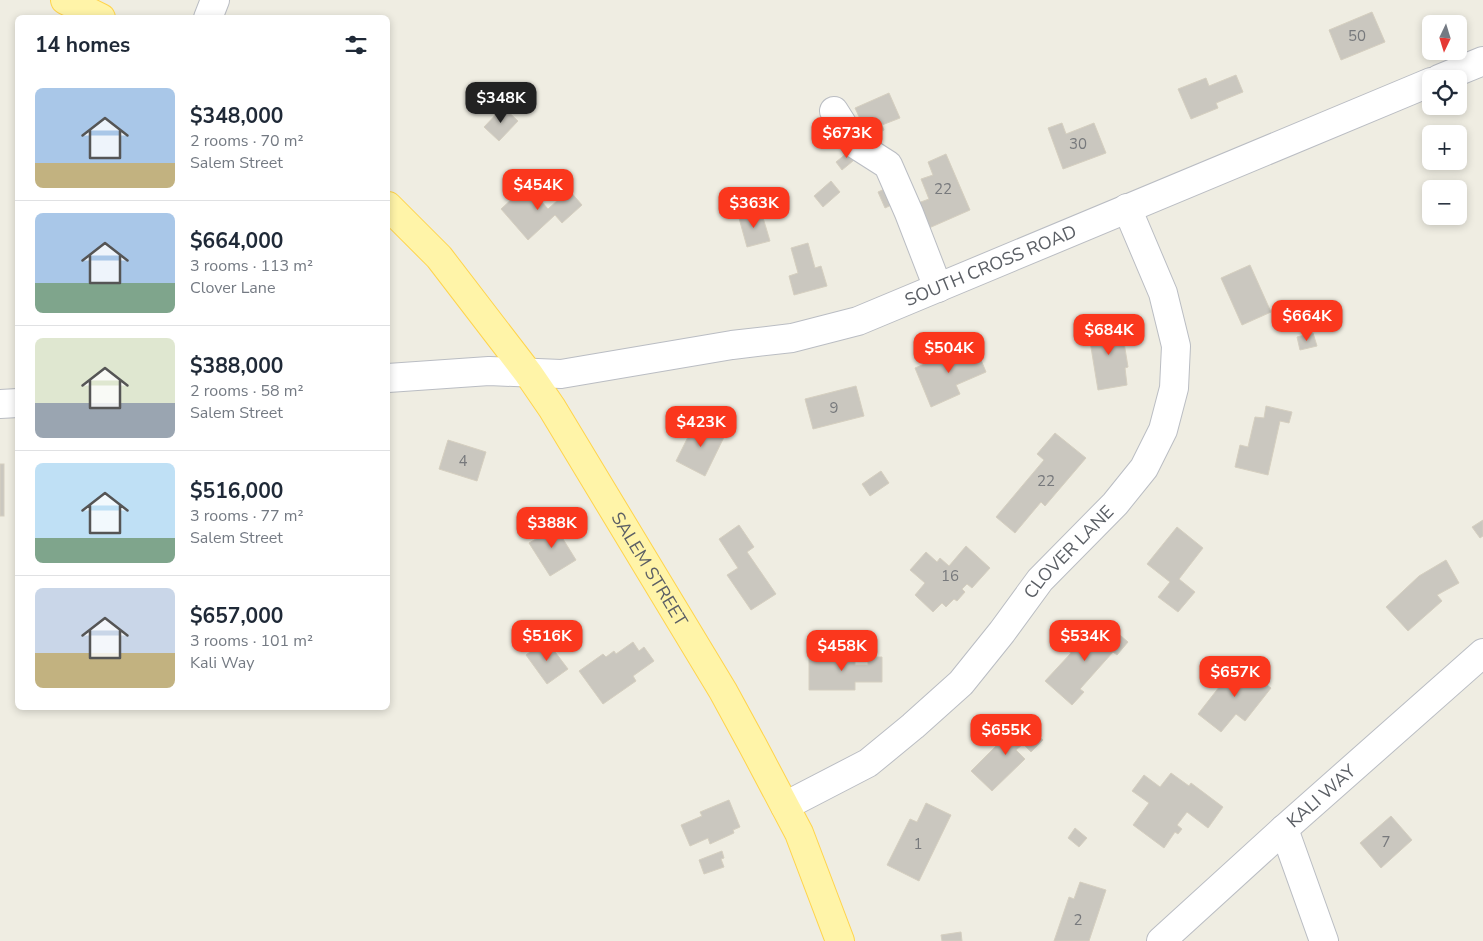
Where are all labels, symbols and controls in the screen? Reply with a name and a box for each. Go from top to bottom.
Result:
north arrow [1422,15,1468,60]
map controls [1422,15,1467,225]
house number: 50 [1348,26,1366,46]
text: 14 homes [35,31,130,59]
icon: filters [342,31,370,59]
button: locate [1422,70,1467,115]
pin: $348K [466,82,536,124]
text: $348K [476,87,526,109]
text: $348,000 [190,102,283,130]
icon: home [75,108,135,168]
pin: $673K [812,116,882,159]
text: $673K [822,122,872,144]
button: + [1422,125,1467,170]
text: 2 rooms · 70 m² [190,130,303,152]
house number: 30 [1069,134,1087,154]
text: Salem Street [190,152,283,174]
pin: $454K [503,168,573,211]
text: $454K [513,174,563,196]
house number: 22 [934,179,952,199]
button: − [1422,180,1467,225]
pin: $363K [719,186,789,229]
text: $363K [729,192,779,214]
street label: SOUTH CROSS ROAD [901,219,1080,312]
text: $664,000 [190,227,283,255]
icon: home [75,233,135,293]
text: 3 rooms · 113 m² [190,255,313,277]
text: Clover Lane [190,277,275,299]
pin: $664K [1272,300,1342,342]
text: $664K [1282,305,1332,327]
pin: $684K [1074,314,1144,356]
text: $684K [1084,319,1134,341]
pin: $504K [914,332,984,374]
text: $504K [924,337,974,359]
text: $388,000 [190,352,283,380]
icon: home [75,358,135,418]
text: 2 rooms · 58 m² [190,380,303,402]
house number: 9 [829,398,839,418]
text: Salem Street [190,402,283,424]
pin: $423K [666,406,736,448]
text: $423K [676,411,726,433]
house number: 4 [458,451,468,471]
house number: 22 [1037,471,1055,491]
text: $516,000 [190,477,283,505]
icon: home [75,483,135,543]
street label: CLOVER LANE [1018,500,1119,604]
text: 3 rooms · 77 m² [190,505,303,527]
pin: $388K [517,506,587,549]
street label: SALEM STREET [606,507,693,631]
text: $388K [527,512,577,534]
text: Salem Street [190,527,283,549]
house number: 16 [941,566,959,586]
text: $657,000 [190,602,283,630]
icon: home [75,608,135,668]
pin: $516K [512,620,582,662]
pin: $534K [1050,620,1120,662]
text: $516K [522,625,572,647]
text: $534K [1060,625,1110,647]
text: 3 rooms · 101 m² [190,630,313,652]
pin: $458K [807,630,877,672]
text: $458K [817,635,867,657]
text: Kali Way [190,652,254,674]
pin: $657K [1200,656,1270,698]
text: $657K [1210,661,1260,683]
pin: $655K [971,714,1041,756]
text: $655K [981,719,1031,741]
street label: KALI WAY [1282,759,1361,833]
house number: 7 [1381,832,1391,852]
house number: 1 [913,834,923,854]
house number: 2 [1073,910,1083,930]

